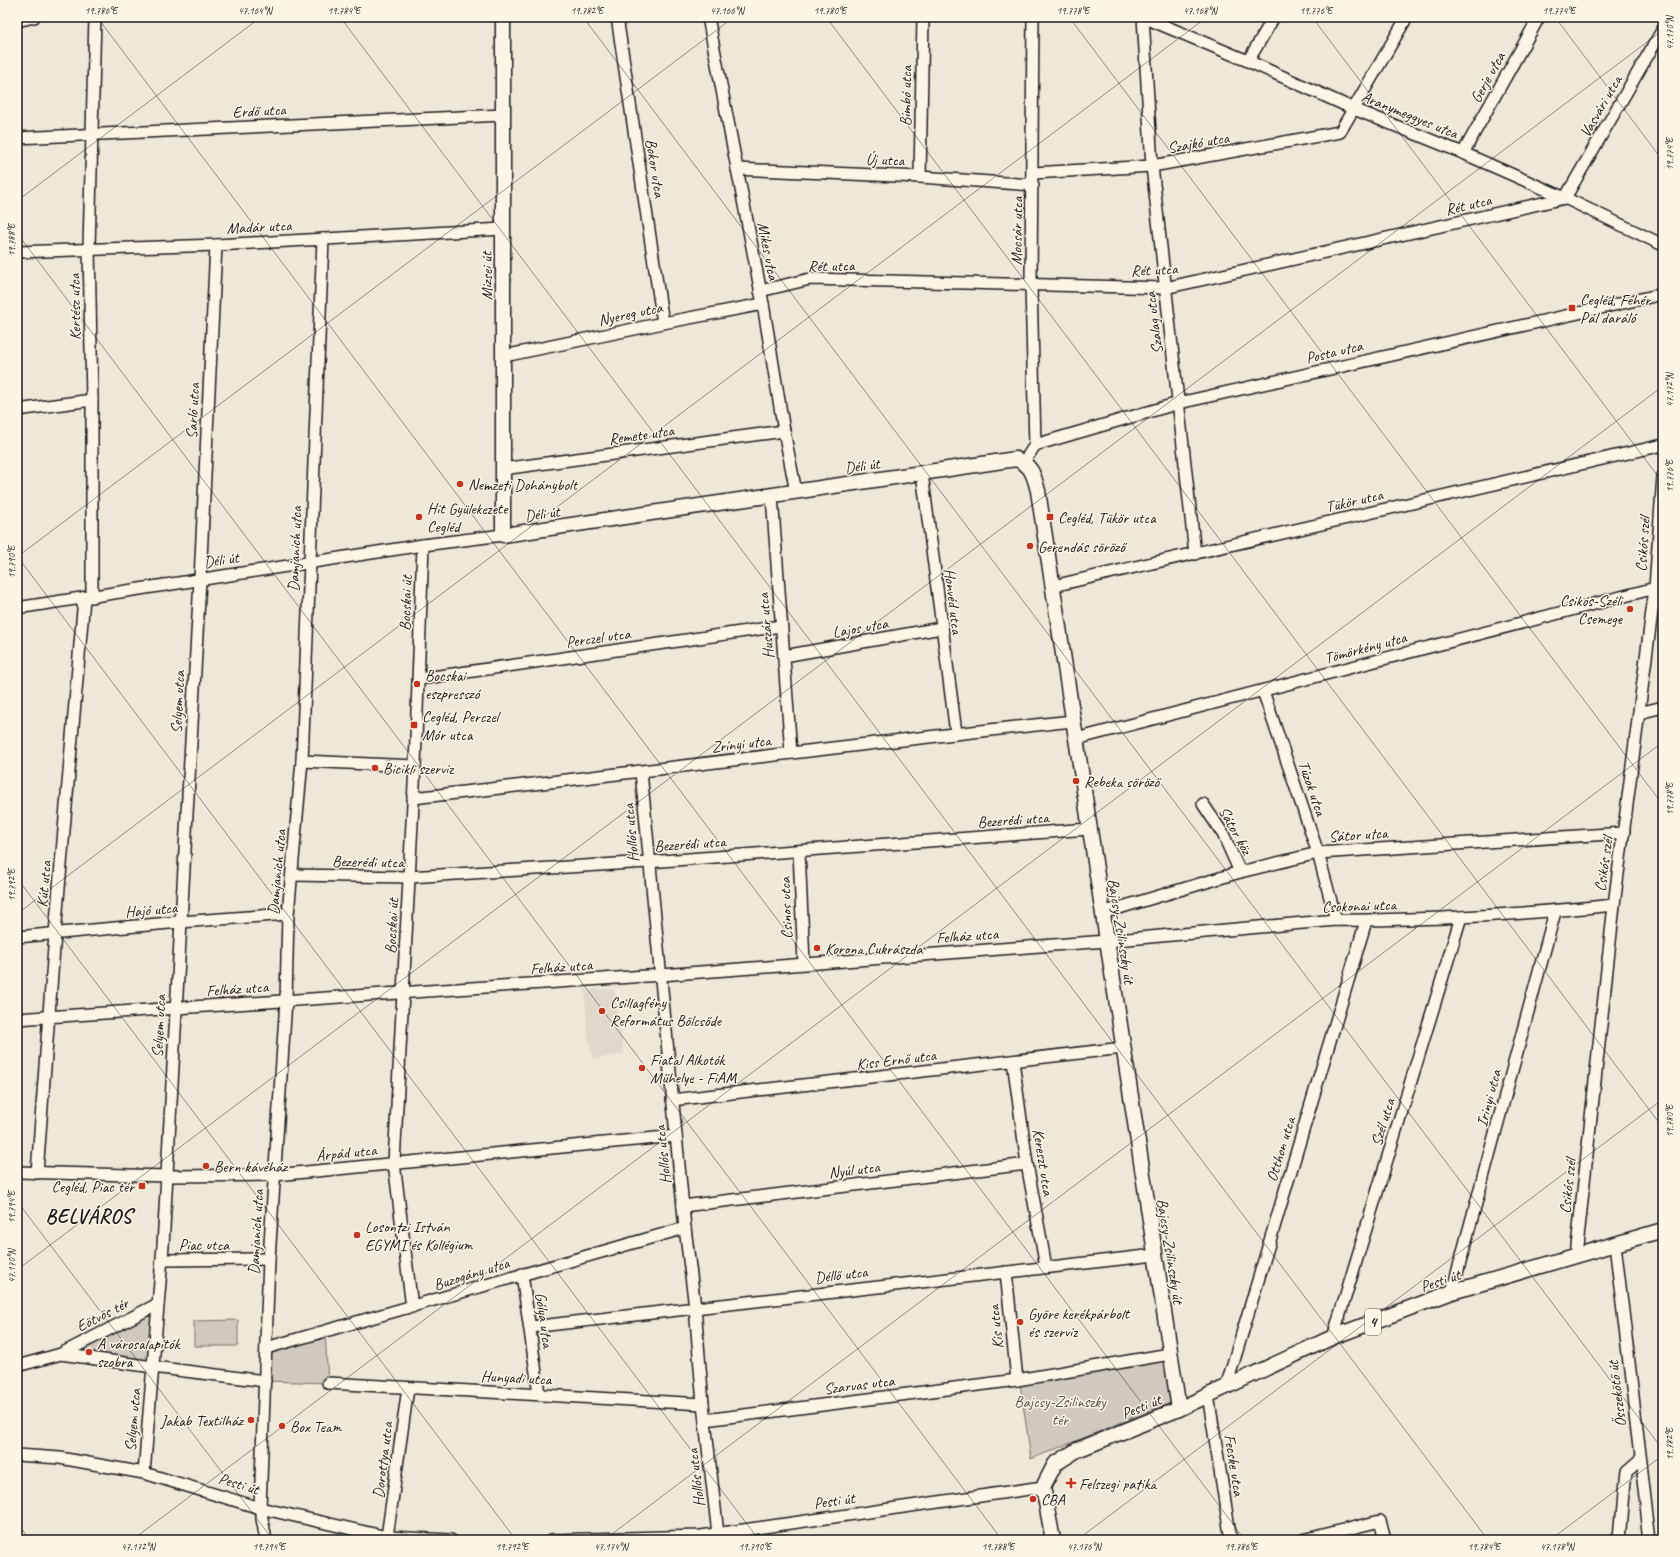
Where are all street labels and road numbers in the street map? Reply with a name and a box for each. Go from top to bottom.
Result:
street label: Gerje utca [1466,48,1510,106]
street label: Bimbó utca [895,64,917,126]
street label: Vasvári utca [1575,71,1627,141]
street label: Aranymeggyes utca [1359,87,1462,144]
street label: Erdő utca [232,100,288,122]
street label: Szajkó utca [1166,127,1232,158]
street label: Bokor utca [641,137,670,200]
street label: Új utca [865,149,906,171]
street label: Rét utca [1443,190,1495,220]
street label: Mocsár utca [1006,195,1028,265]
street label: Madár utca [226,215,294,239]
street label: Mikes utca [753,220,784,283]
street label: Mizsei út [477,250,497,300]
street label: Rét utca [808,256,856,276]
street label: Rét utca [1130,259,1179,281]
street label: Kertész utca [64,272,86,340]
street label: Szalag utca [1140,290,1168,355]
street label: Nyereg utca [596,297,665,331]
street label: Posta utca [1304,336,1365,368]
street label: Sarló utca [182,381,205,439]
street label: Remete utca [607,420,677,449]
street label: Déli út [843,453,883,478]
street label: Tükör utca [1324,484,1386,517]
street label: Déli út [523,501,563,526]
street label: Damjanich utca [284,505,307,592]
street label: Csikós szél [1631,513,1655,572]
street label: Déli út [202,547,242,572]
street label: Honvéd utca [939,567,967,637]
street label: Bocskai út [395,573,417,631]
street label: Huszár utca [753,591,779,659]
street label: Lajos utca [831,613,890,643]
street label: Perczel utca [565,623,633,652]
street label: Tömörkény utca [1322,627,1410,669]
street label: Selyem utca [166,669,190,734]
street label: Zrínyi utca [710,730,773,758]
street label: Túzok utca [1293,758,1331,820]
street label: Hollós utca [618,801,644,863]
street label: Sátor köz [1214,803,1257,860]
street label: Bezerédi utca [977,807,1051,832]
street label: Sátor utca [1328,823,1390,847]
street label: Damjanich utca [263,827,291,915]
street label: Bezerédi utca [654,831,728,856]
street label: Csikós szél [1590,832,1618,893]
street label: Bezerédi utca [332,851,405,873]
street label: Kút utca [32,858,56,908]
street label: Csinos utca [775,876,797,939]
street label: Bajcsy-Zsilinszky út [1103,877,1139,987]
street label: Csokonai utca [1322,895,1398,917]
street label: Bocskai út [381,896,404,954]
street label: Hajó utca [124,898,179,922]
street label: Felház utca [936,924,1000,948]
street label: Felház utca [530,955,594,979]
street label: Felház utca [206,977,270,1001]
street label: Selyem utca [147,993,171,1058]
street label: Kiss Ernő utca [855,1045,939,1075]
street label: Irinyi utca [1472,1066,1506,1129]
street label: Szél utca [1366,1095,1400,1148]
street label: Otthon utca [1262,1113,1301,1184]
street label: Hollós utca [650,1123,676,1185]
street label: Kereszt utca [1028,1127,1058,1198]
street label: Árpád utca [315,1140,379,1166]
street label: Csikós szél [1555,1154,1581,1215]
street label: Nyúl utca [827,1157,882,1183]
street label: Damjanich utca [244,1187,268,1275]
street label: Bajcsy-Zsilinszky út [1152,1197,1188,1307]
street label: Piac utca [179,1235,230,1255]
street label: Buzogány utca [431,1253,513,1295]
street label: Déllő utca [814,1262,870,1288]
street label: Pesti út [1418,1264,1465,1297]
street label: Gólya utca [530,1291,558,1351]
street label: Eötvös tér [73,1292,134,1336]
street label: Kis utca [984,1302,1008,1350]
road number: 4 [1365,1309,1381,1335]
street label: Összekötő út [1603,1358,1631,1428]
street label: Hunyadi utca [480,1366,553,1390]
street label: Szarvas utca [823,1371,897,1399]
street label: Selyem utca [120,1387,146,1452]
street label: Pesti út [1119,1389,1166,1424]
street label: Dorottya utca [368,1419,398,1499]
street label: Fecske utca [1219,1433,1249,1498]
street label: Hollós utca [682,1446,709,1508]
street label: Pesti út [216,1468,263,1500]
street label: Pesti út [812,1488,858,1514]

